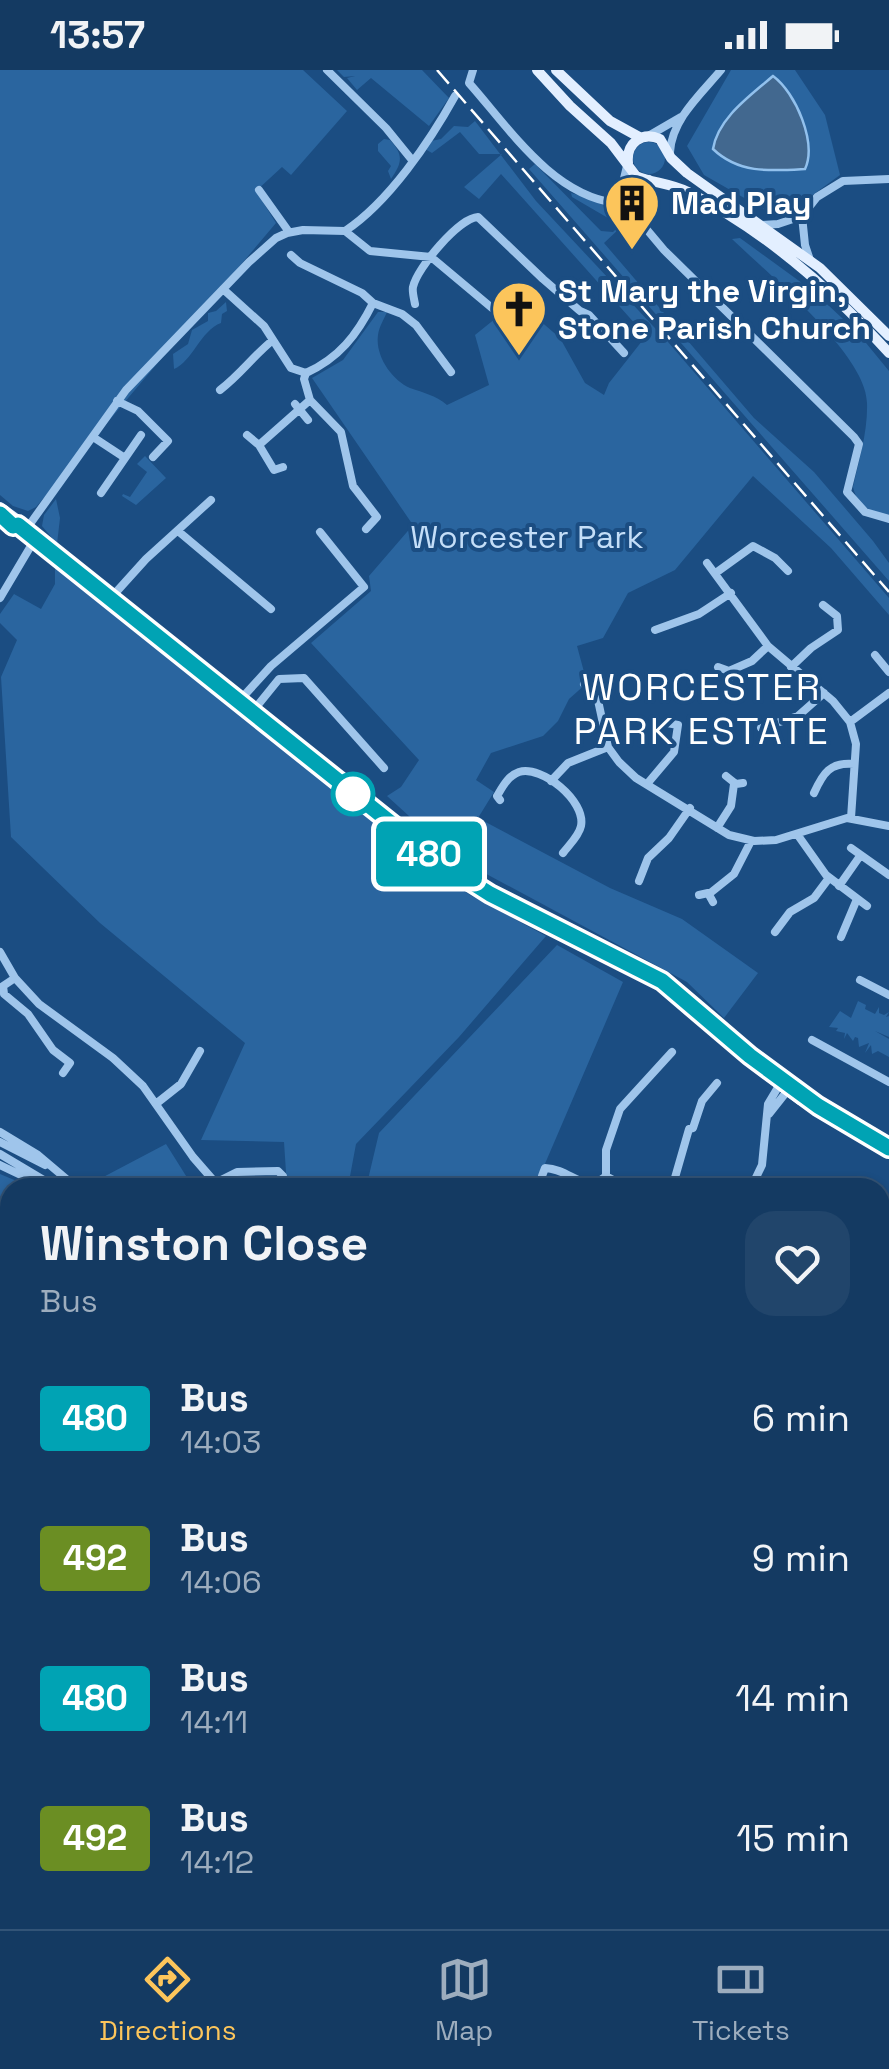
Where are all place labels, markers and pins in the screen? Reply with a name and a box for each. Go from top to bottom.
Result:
building icon: Mad Play [602,173,662,252]
place label: Mad Play [671,183,812,223]
place label: St Mary the Virgin, Stone Parish Church [558,271,871,348]
church icon: St Mary the Virgin, Stone Parish Church [489,279,549,358]
unlabelled marker [332,773,374,815]

